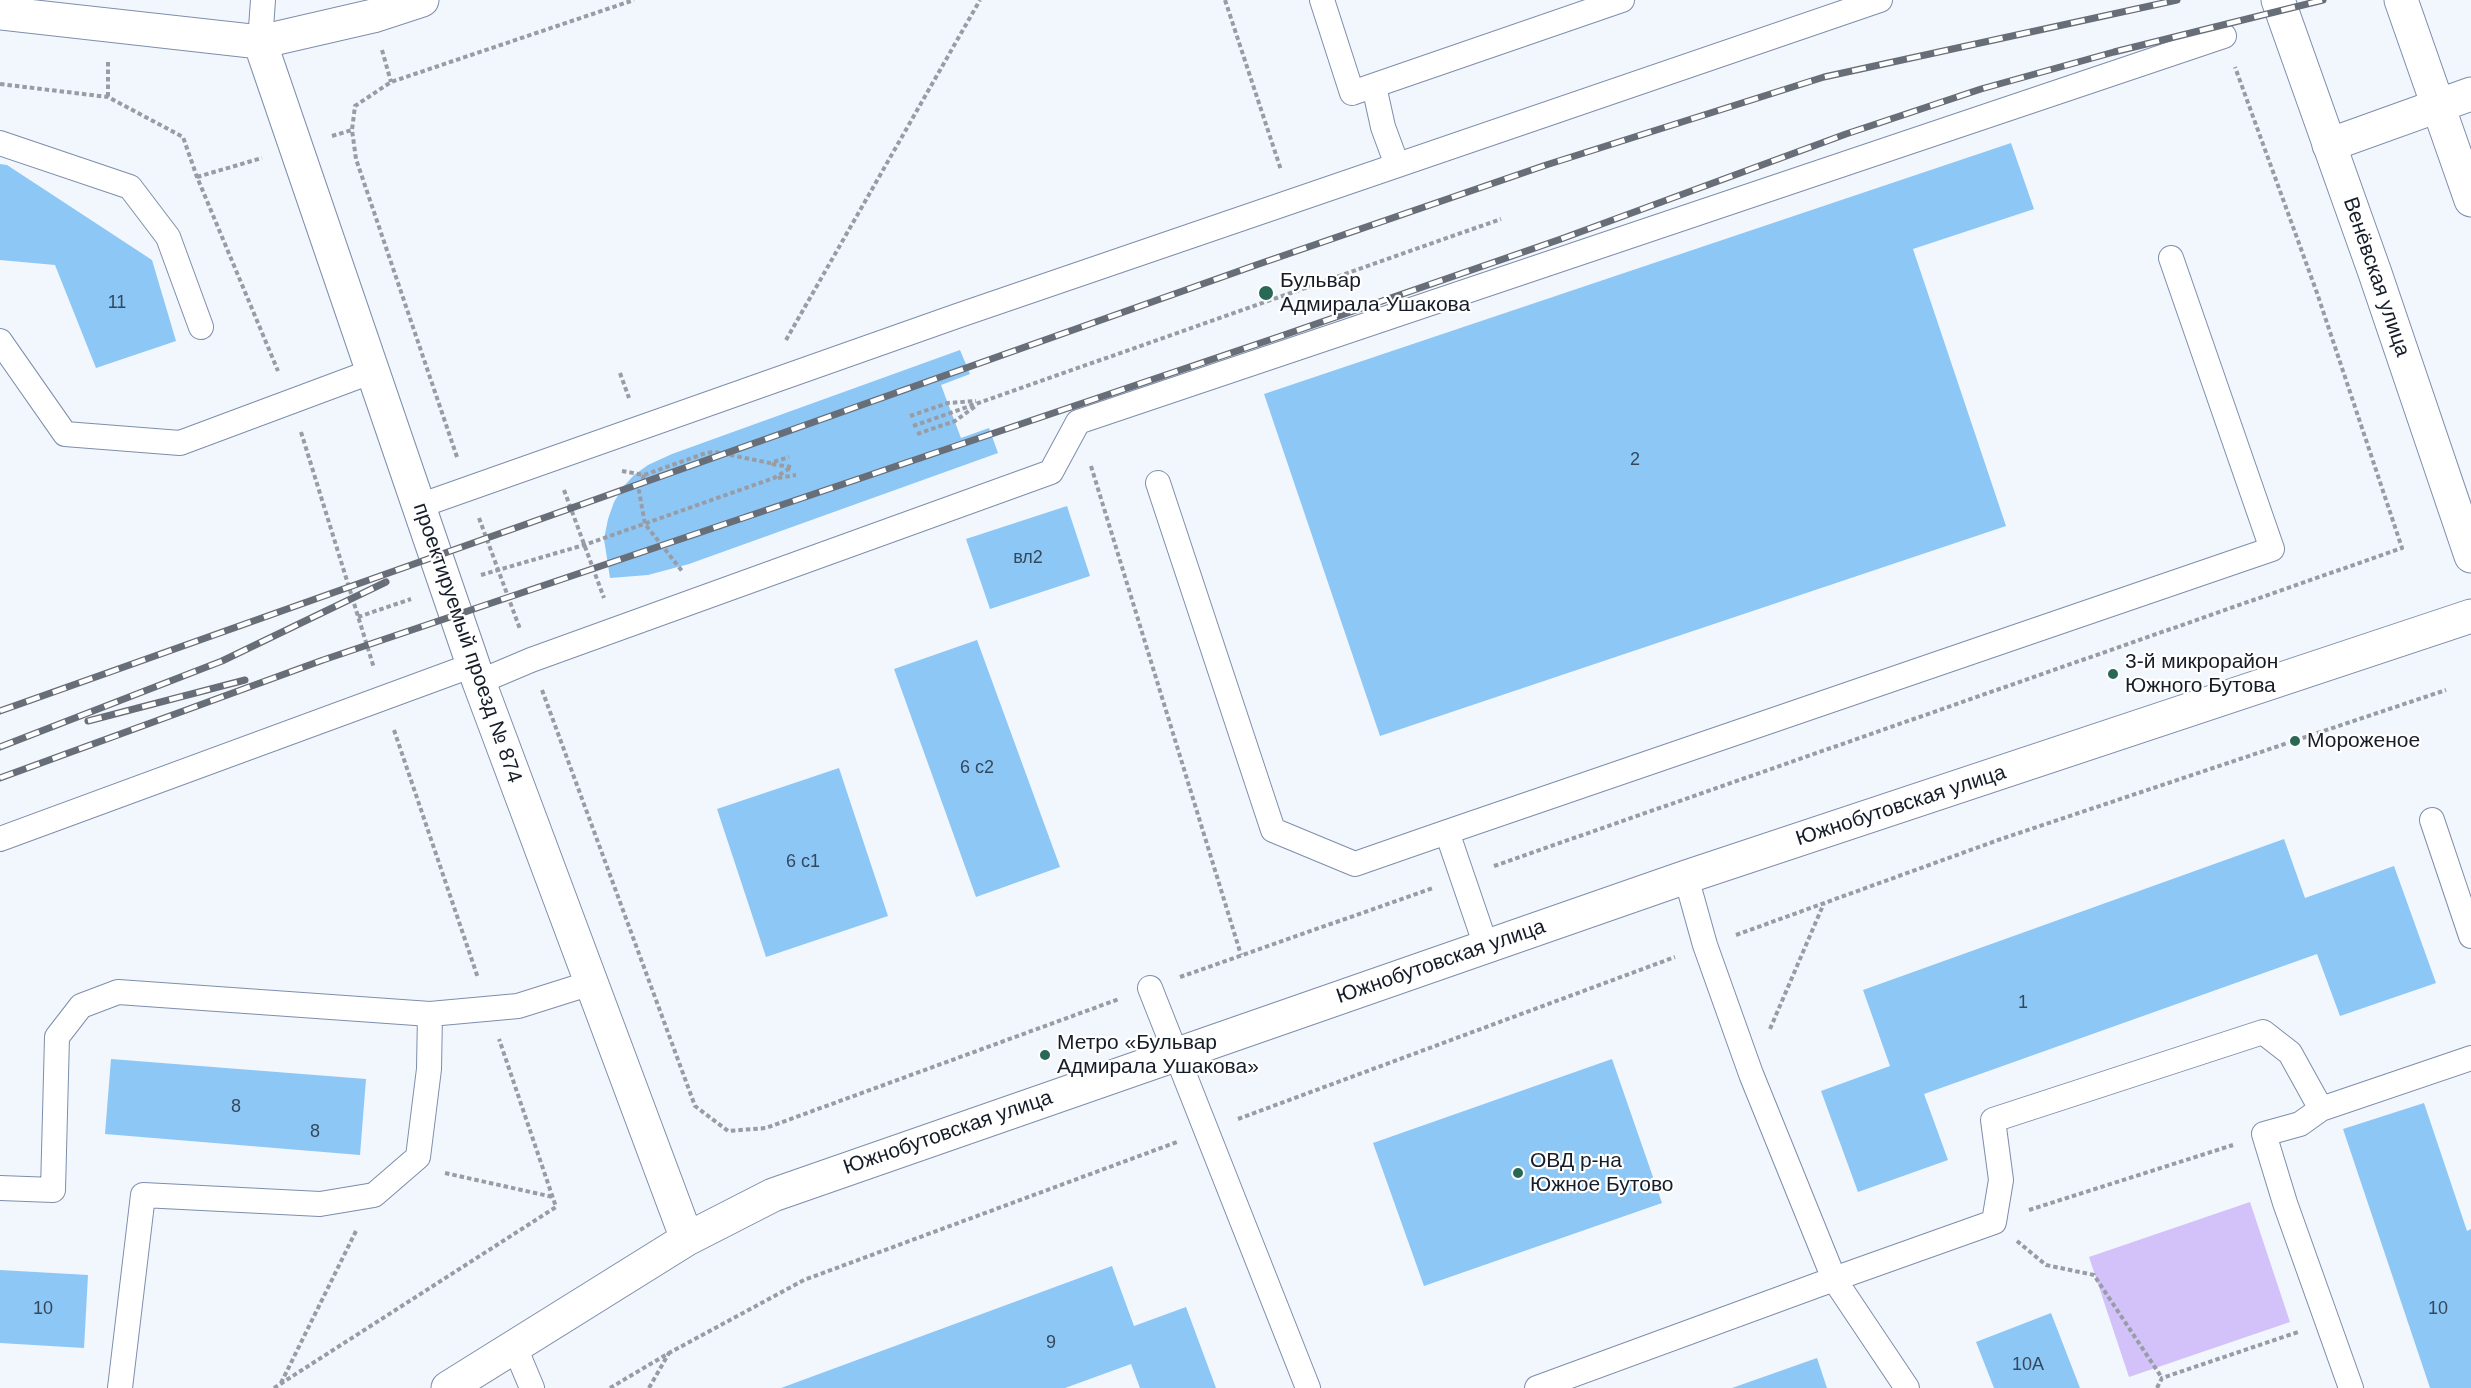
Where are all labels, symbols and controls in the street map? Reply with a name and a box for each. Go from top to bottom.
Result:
street label: Венёвская улица [2337,194,2415,360]
place label: Бульвар Адмирала Ушакова [1280,268,1470,318]
marker: Бульвар Адмирала Ушакова [1257,284,1275,302]
house number: 11 [108,292,126,314]
house number: 2 [1630,449,1640,471]
street label: проектируемый проезд № 874 [407,500,527,786]
house number: вл2 [1013,547,1043,569]
place label: 3-й микрорайон Южного Бутова [2125,649,2278,699]
marker: 3-й микрорайон Южного Бутова [2106,667,2120,681]
place label: Мороженое [2307,728,2420,754]
marker: Мороженое [2288,734,2302,748]
house number: 6 с2 [960,757,994,779]
street label: Южнобутовская улица [1793,760,2009,852]
house number: 6 с1 [786,851,820,873]
street label: Южнобутовская улица [1333,914,1549,1010]
house number: 1 [2018,992,2028,1014]
place label: Метро «Бульвар Адмирала Ушакова» [1057,1030,1259,1080]
marker: Метро «Бульвар Адмирала Ушакова» [1038,1048,1052,1062]
street label: Южнобутовская улица [840,1085,1056,1181]
house number: 8 [231,1096,241,1118]
house number: 8 [310,1121,320,1143]
place label: ОВД р-на Южное Бутово [1530,1148,1674,1198]
marker: ОВД р-на Южное Бутово [1511,1166,1525,1180]
house number: 10 [33,1298,53,1320]
house number: 10 [2428,1298,2448,1320]
house number: 9 [1046,1332,1056,1354]
house number: 10А [2012,1354,2044,1376]

